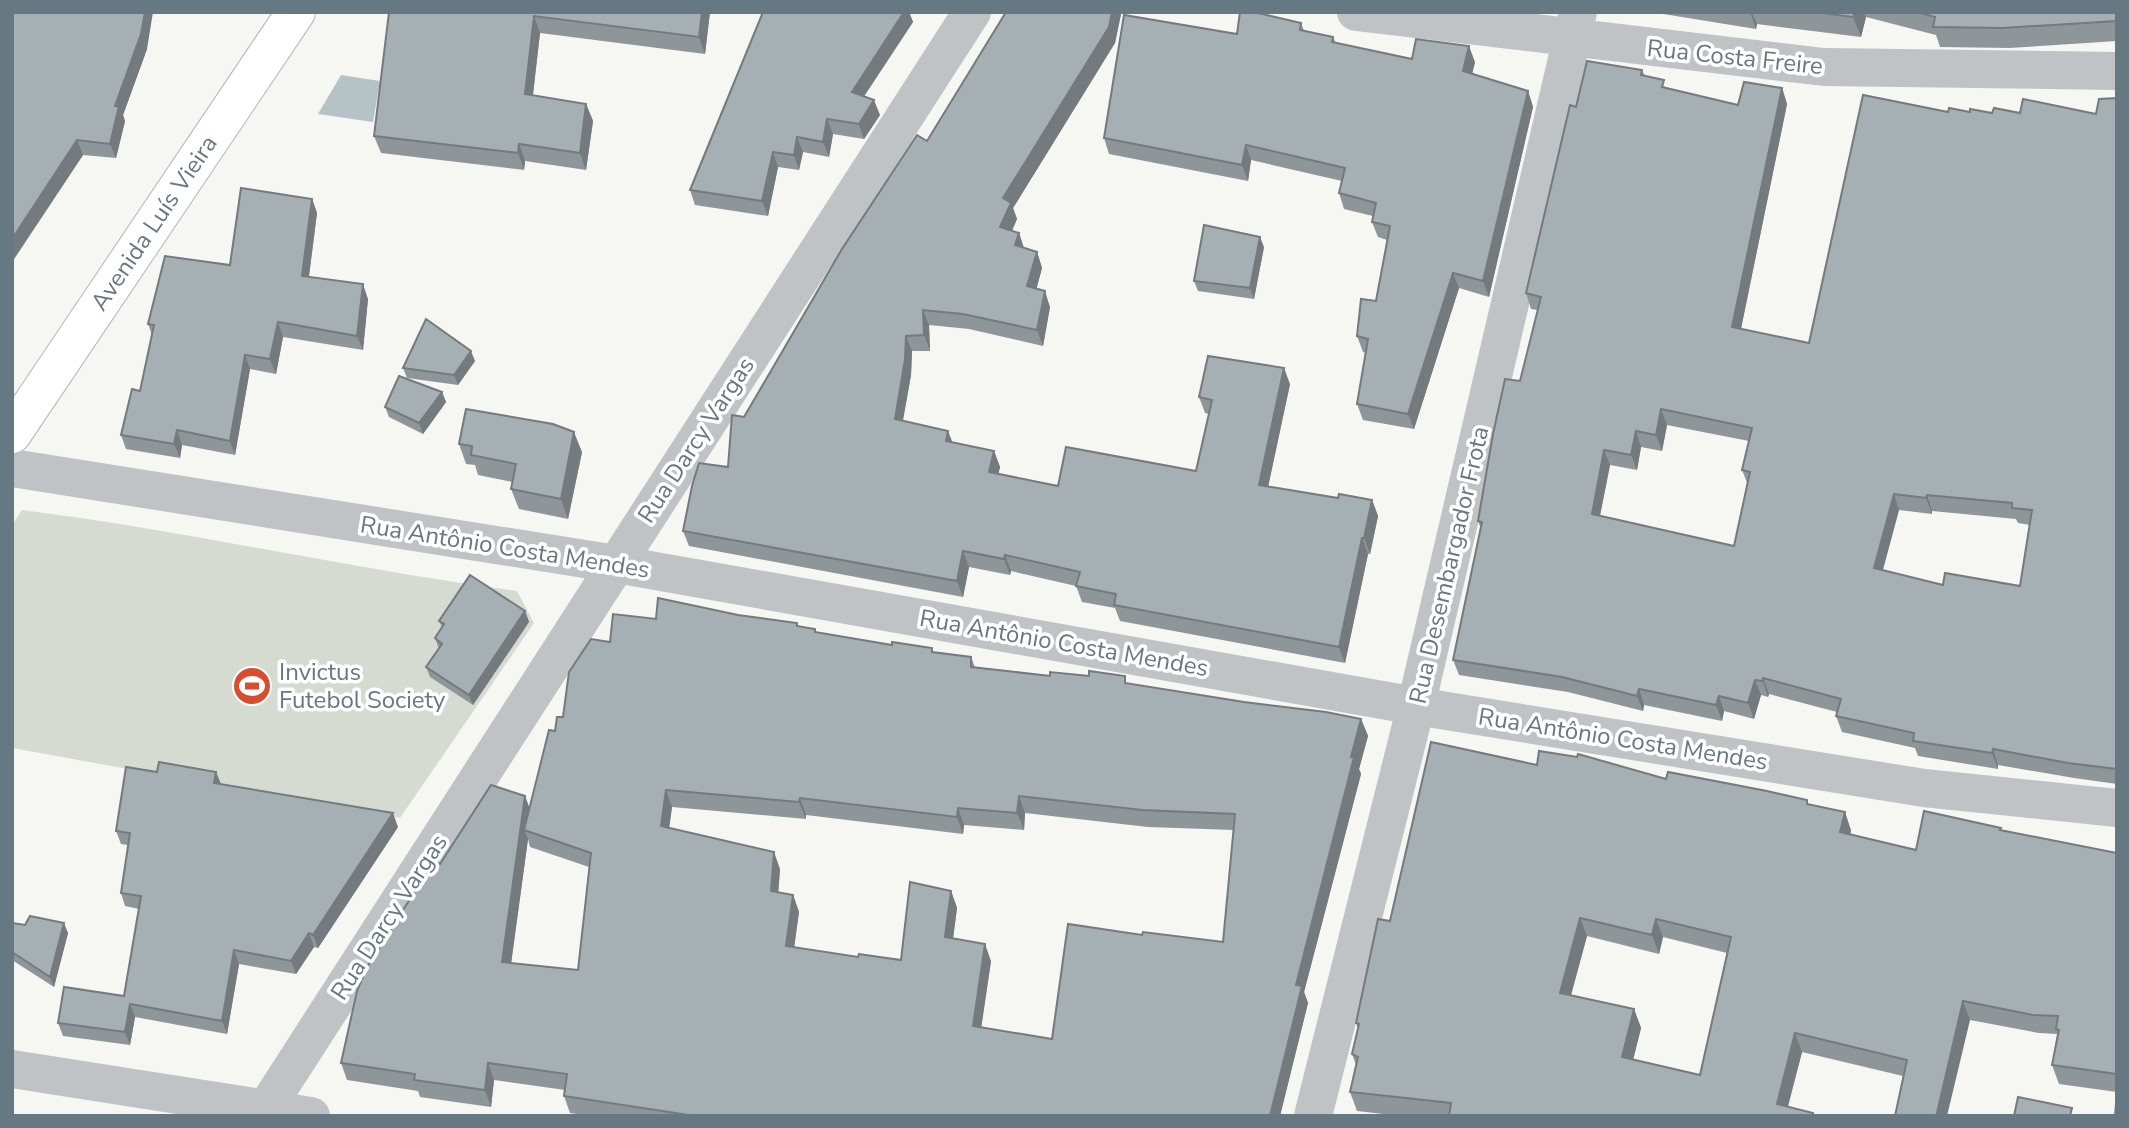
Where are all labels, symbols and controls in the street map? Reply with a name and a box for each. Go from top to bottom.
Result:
street label: Rua Costa Freire [1645,32,1825,82]
street label: Avenida Luís Vieira [83,129,225,317]
street label: Rua Darcy Vargas [630,351,762,529]
street label: Rua Desembargador Frota [1402,423,1496,707]
street label: Rua Antônio Costa Mendes [358,508,652,586]
street label: Rua Antônio Costa Mendes [917,602,1211,684]
place label: Invictus Futebol Society [279,656,446,716]
sports icon: Invictus Futebol Society [231,665,273,707]
street label: Rua Antônio Costa Mendes [1476,700,1770,778]
street label: Rua Darcy Vargas [323,828,455,1006]

